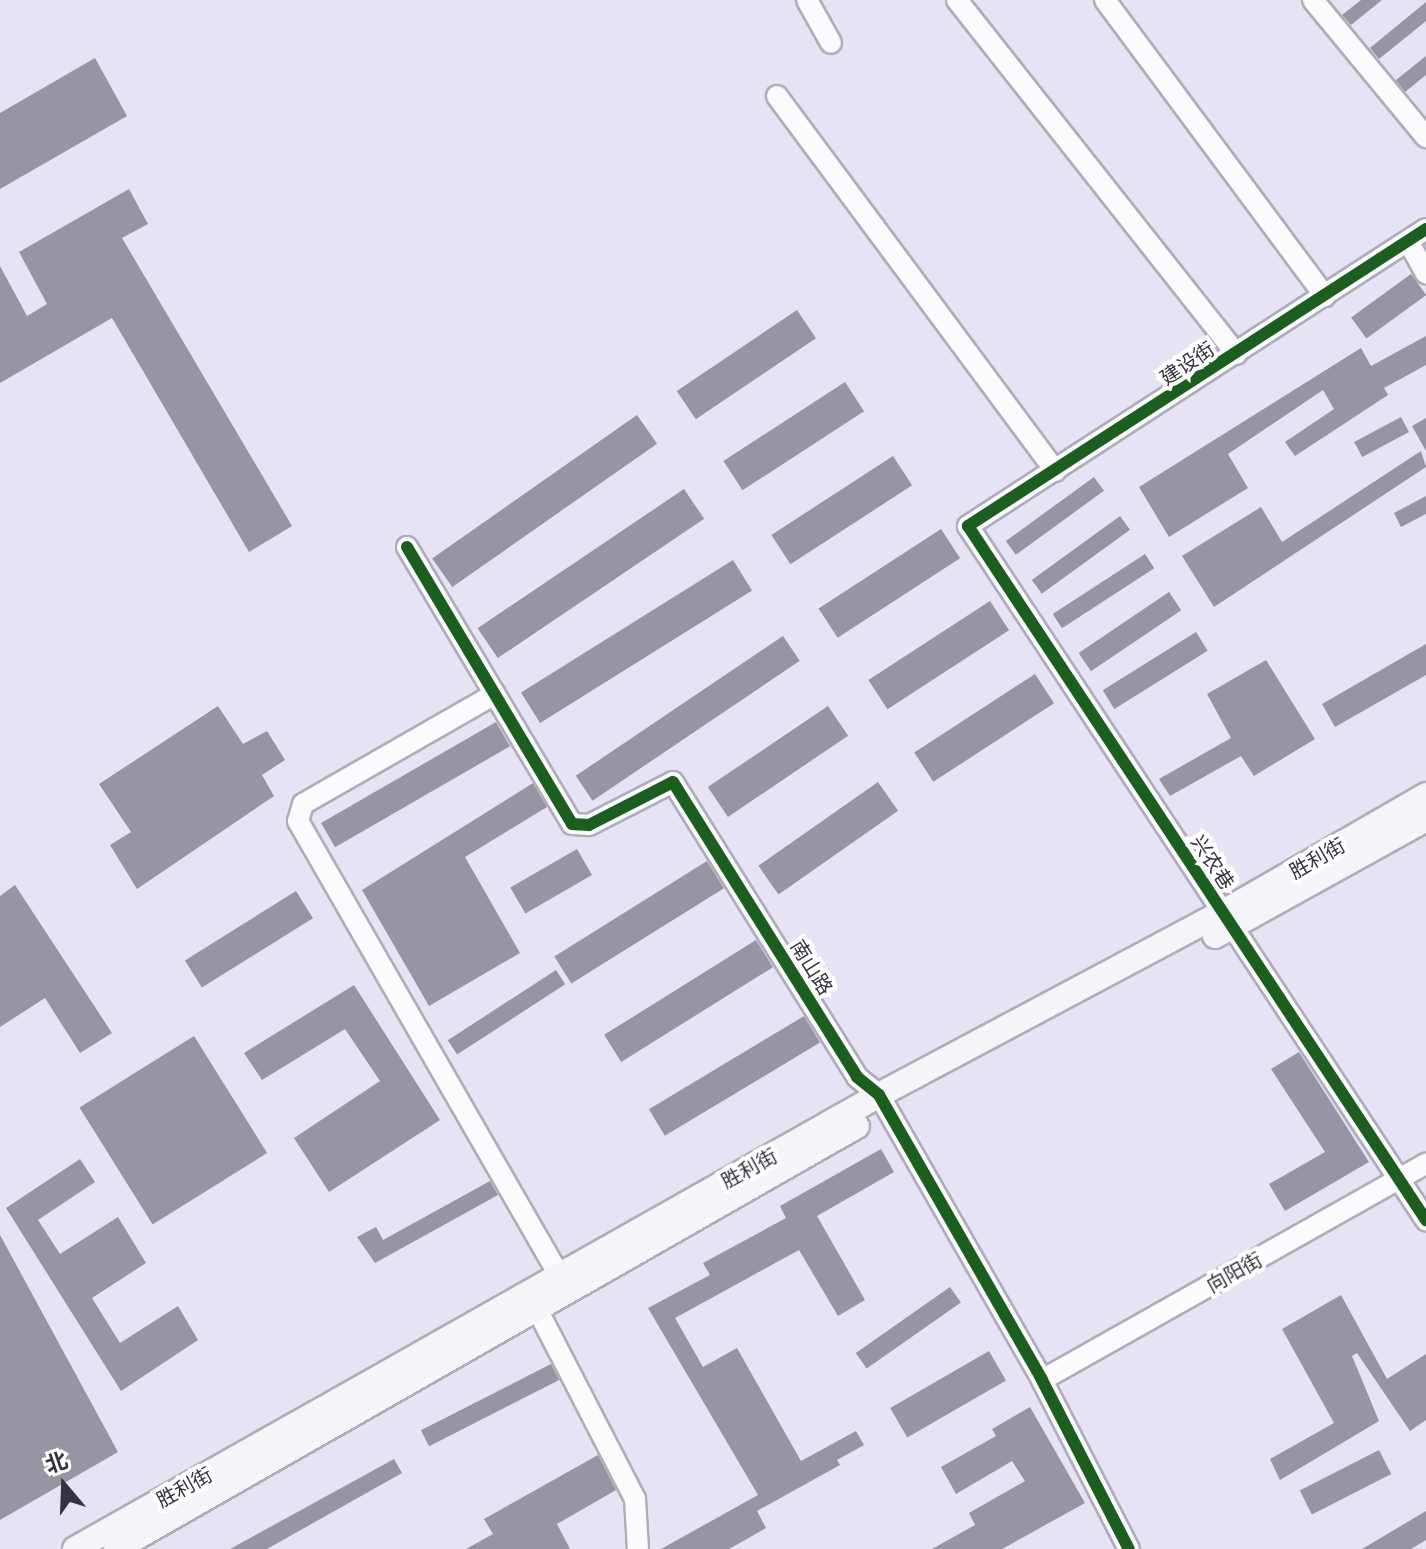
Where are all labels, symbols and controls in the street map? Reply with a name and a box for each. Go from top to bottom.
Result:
street label: 建设街 [1155,336,1219,390]
street label: 兴农巷 [1187,830,1239,894]
street label: 胜利街 [1285,833,1349,883]
street label: 南山路 [786,935,838,999]
street label: 胜利街 [717,1143,781,1193]
street label: 向阳街 [1202,1247,1266,1297]
north arrow [24,1445,104,1525]
text: 北 [41,1445,71,1478]
street label: 胜利街 [152,1462,216,1512]

